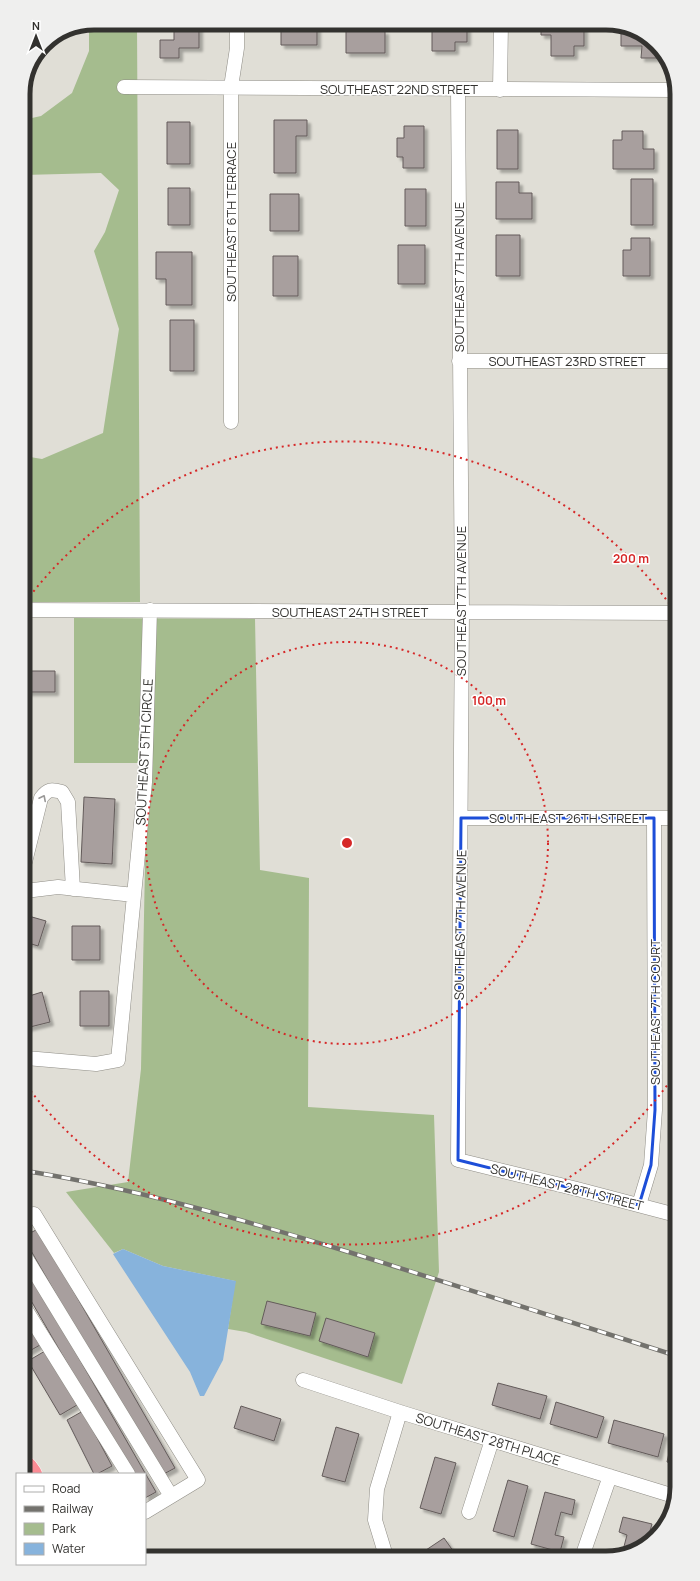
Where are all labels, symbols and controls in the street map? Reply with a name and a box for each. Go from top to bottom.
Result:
north arrow [16,16,56,56]
text: N [32,18,40,33]
street label: SOUTHEAST 22ND STREET [320,80,478,98]
street label: SOUTHEAST 6TH TERRACE [222,142,240,302]
street label: SOUTHEAST 7TH AVENUE [450,202,468,352]
street label: SOUTHEAST 23RD STREET [488,352,646,370]
street label: SOUTHEAST 7TH AVENUE [452,526,470,676]
text: 200 m [613,550,649,567]
street label: SOUTHEAST 24TH STREET [272,603,428,621]
street label: SOUTHEAST 5TH CIRCLE [131,678,157,826]
text: 100 m [472,692,506,709]
one-way arrow [38,795,45,802]
street label: SOUTHEAST 26TH STREET [489,809,647,827]
centre of rings [340,836,354,850]
street label: SOUTHEAST 7TH AVENUE [450,850,470,1000]
street label: SOUTHEAST 7TH COURT [646,939,664,1085]
street label: SOUTHEAST 28TH STREET [488,1159,646,1215]
street label: SOUTHEAST 28TH PLACE [414,1408,562,1470]
legend [16,1473,146,1565]
text: Road [52,1480,80,1497]
text: Railway [52,1500,94,1517]
text: Park [52,1520,77,1537]
text: Water [52,1540,86,1557]

